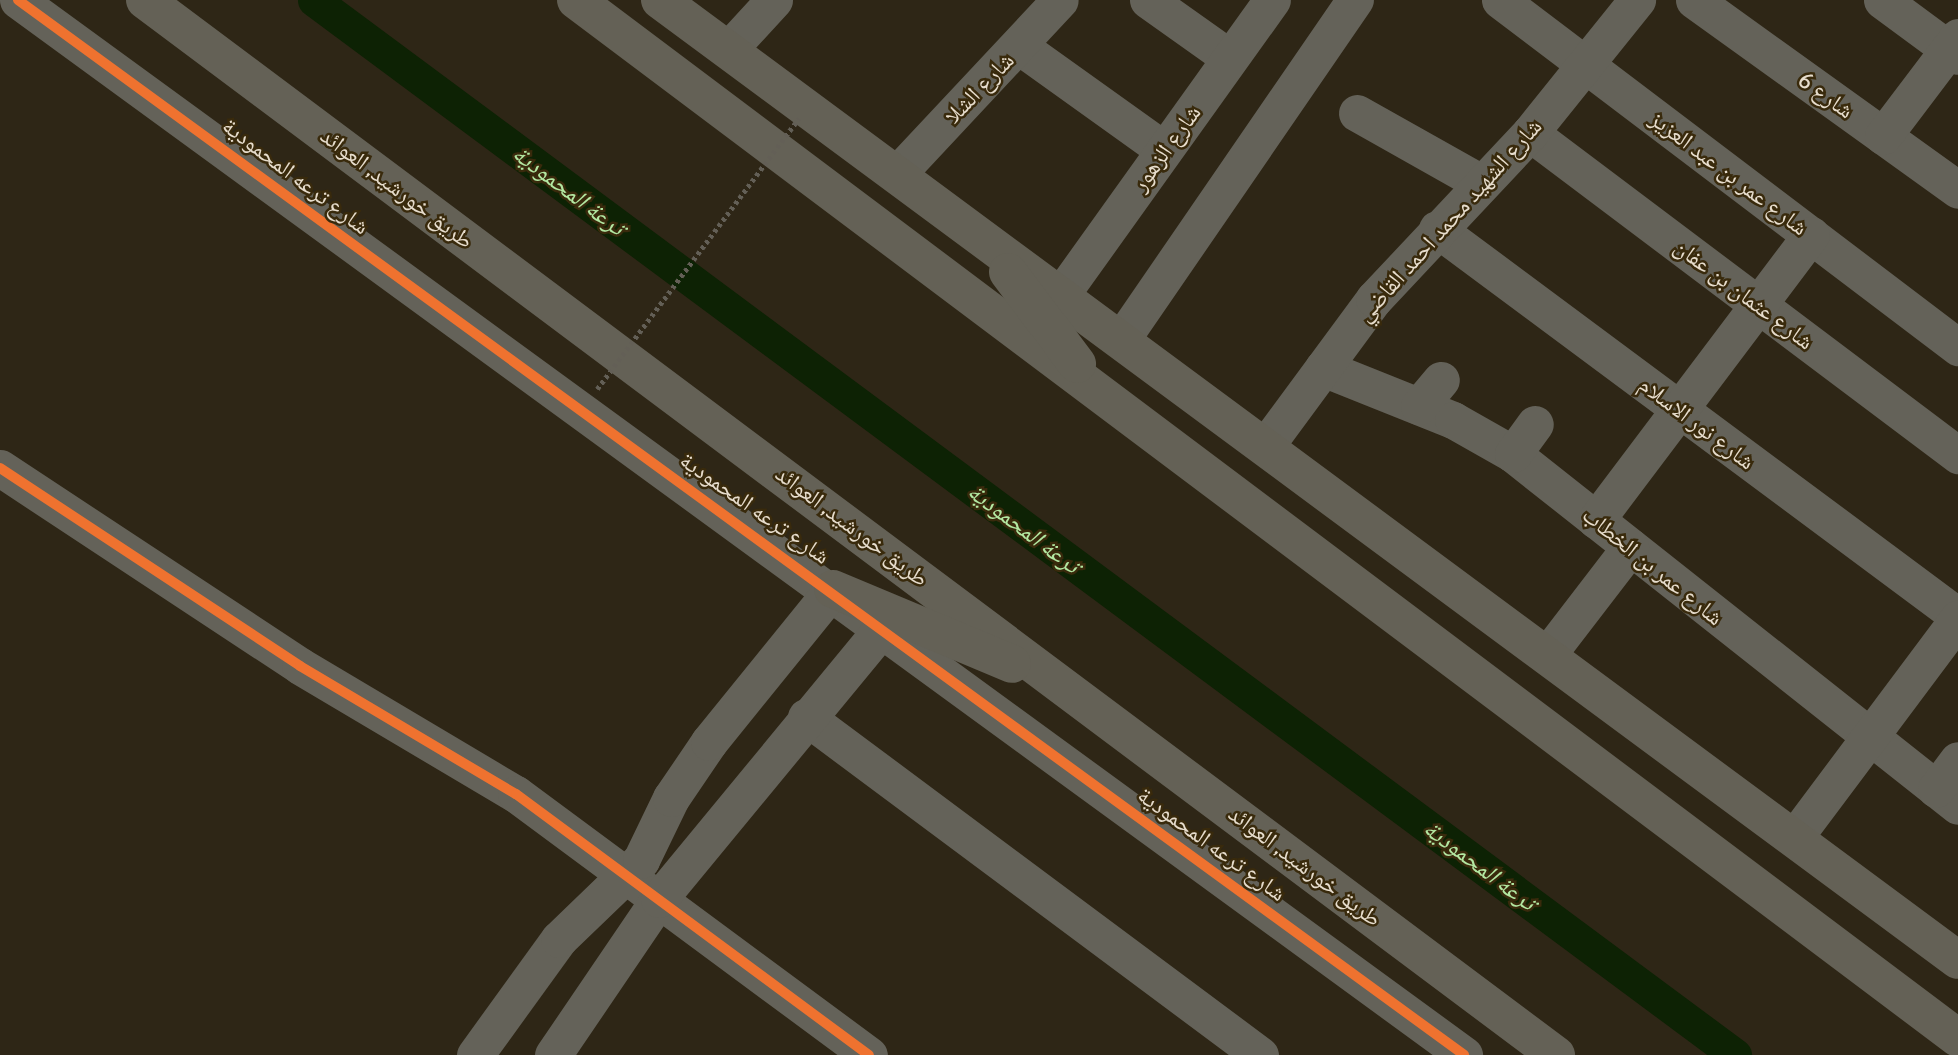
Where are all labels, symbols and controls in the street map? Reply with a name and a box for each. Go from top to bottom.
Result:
street label: شارع الشلا [938,47,1020,129]
street label: شارع 6 [1793,66,1859,124]
street label: شارع الزهور [1125,99,1207,197]
street label: شارع عمر بن عبد العزيز [1645,105,1813,241]
street label: شارع ترعه المحمودية [217,112,375,240]
street label: شارع الشهيد محمد احمد القاضي [1351,113,1547,327]
street label: طريق خورشيد, العوائد [315,122,479,254]
water label: ترعة المحمودية [507,139,631,241]
street label: شارع عثمان بن عفان [1669,233,1819,355]
street label: شارع نور الاسلام [1634,371,1760,475]
street label: شارع ترعه المحمودية [675,446,835,570]
street label: طريق خورشيد, العوائد [770,460,934,592]
water label: ترعة المحمودية [962,477,1086,579]
street label: شارع عمر بن الخطاب [1577,501,1729,631]
street label: شارع ترعه المحمودية [1132,781,1292,907]
street label: طريق خورشيد, العوائد [1223,800,1387,932]
water label: ترعة المحمودية [1418,814,1542,916]

